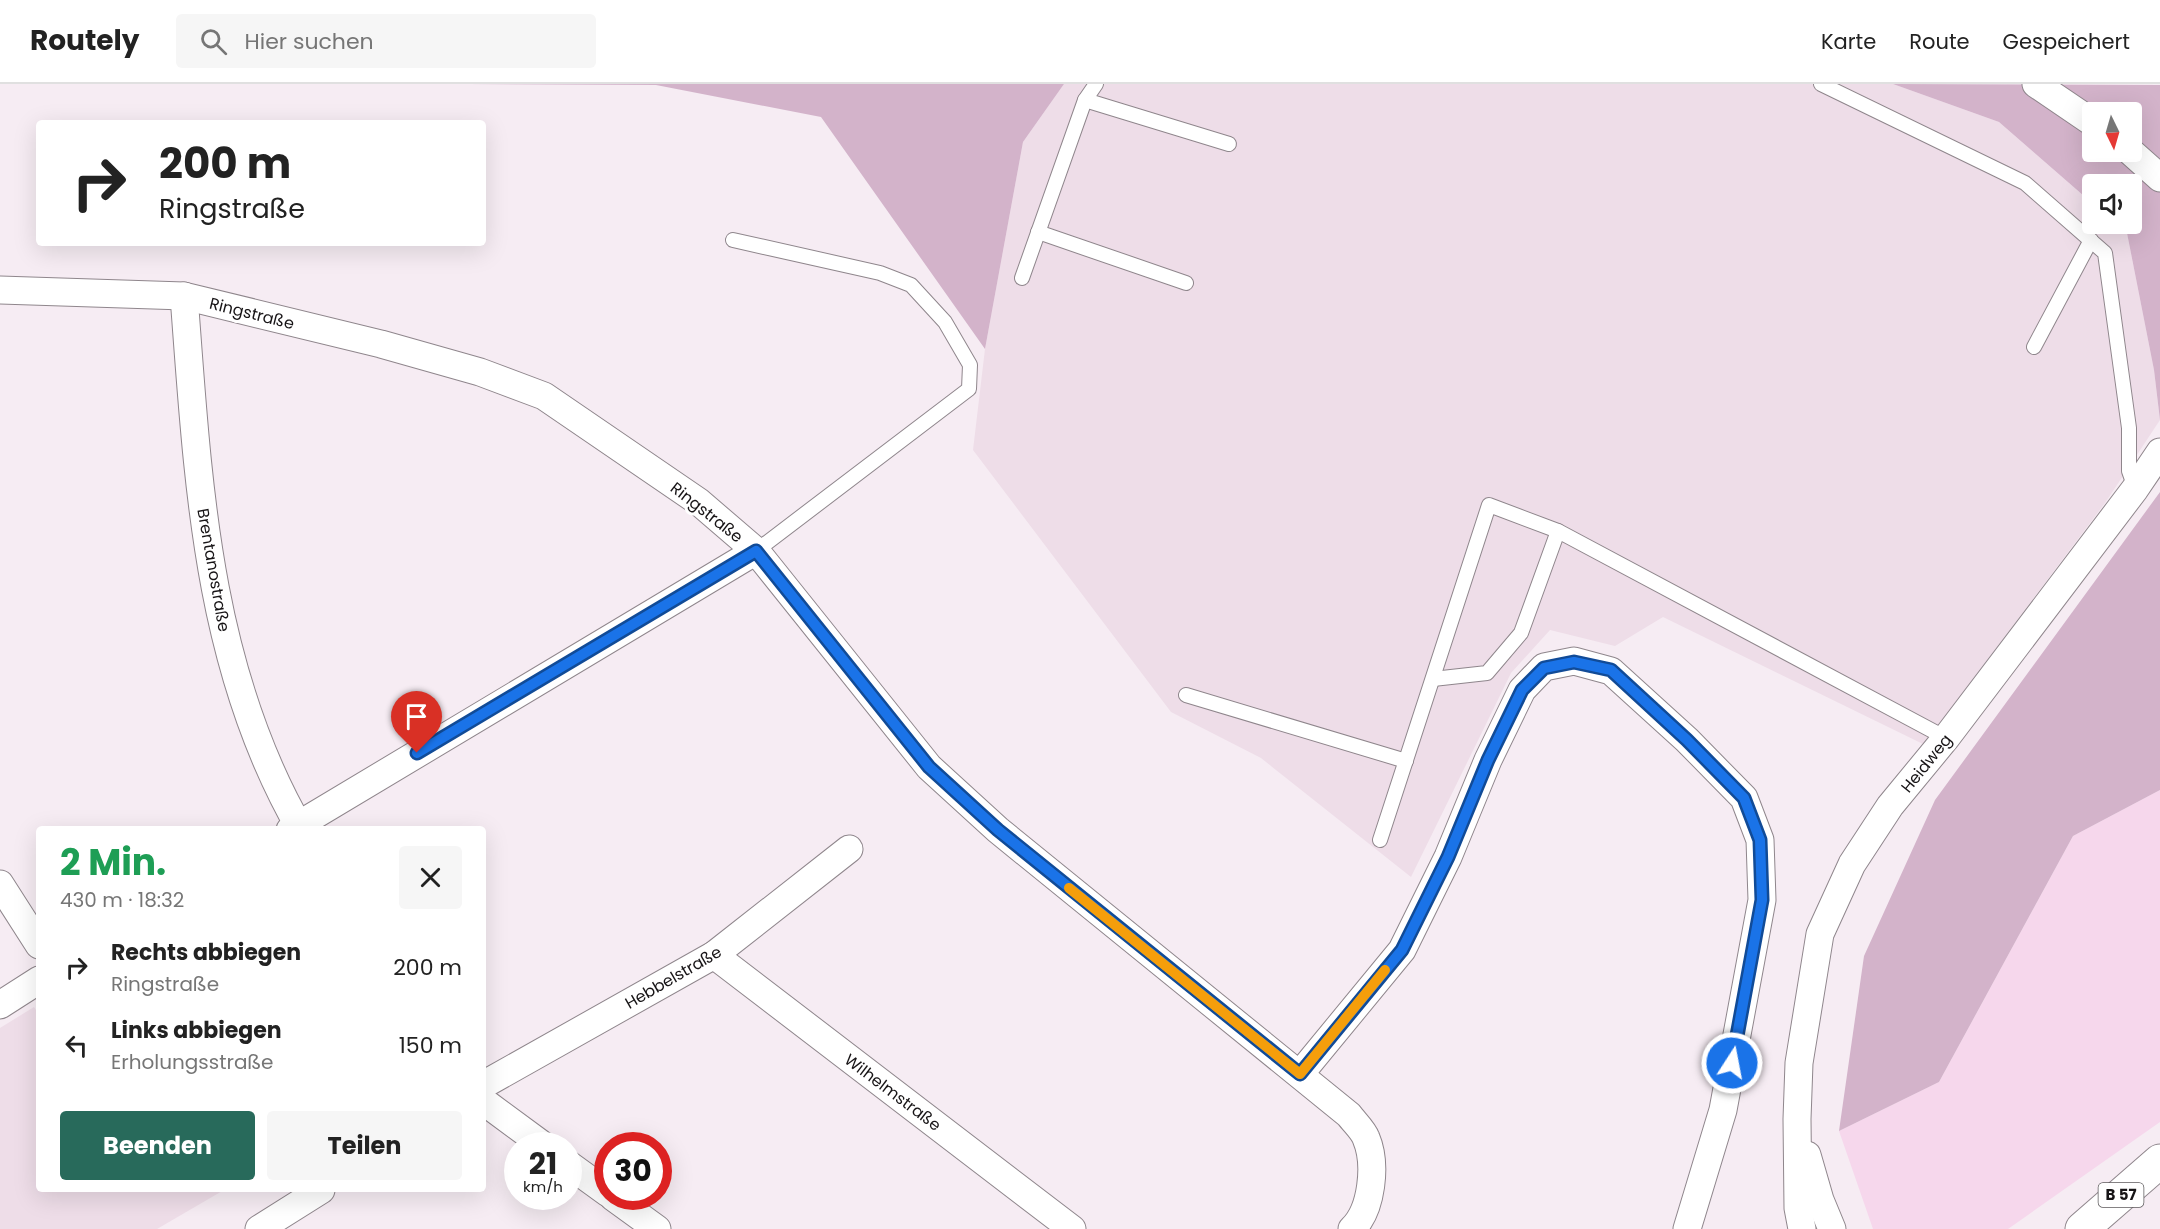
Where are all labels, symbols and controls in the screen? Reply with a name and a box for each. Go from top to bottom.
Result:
search box [176,14,596,68]
text: Routely [30,21,140,60]
icon: search [197,25,230,58]
text: Hier suchen [245,26,374,57]
text: Karte [1821,27,1876,56]
text: Route [1909,27,1970,56]
text: Gespeichert [2003,27,2130,56]
north arrow [2082,102,2142,162]
map controls [2082,102,2142,234]
text: 200 m [159,134,291,193]
icon: right [60,144,138,222]
button: sound [2082,174,2142,234]
text: Ringstraße [159,190,305,227]
street label: Ringstraße [207,292,297,335]
street label: Ringstraße [666,477,748,548]
street label: Brentanostraße [191,507,236,634]
pin [391,691,442,753]
icon: arrive [400,700,433,733]
street label: Heidweg [1896,729,1957,798]
text: 2 Min. [60,837,166,888]
button: close [399,846,462,909]
text: 430 m · 18:32 [60,886,184,914]
text: Rechts abbiegen [111,937,301,968]
street label: Hebbelstraße [621,940,726,1014]
icon: right [60,951,93,984]
text: 200 m [393,952,462,983]
text: Ringstraße [111,970,219,998]
text: Links abbiegen [111,1015,282,1046]
icon: left [60,1029,93,1062]
text: 150 m [399,1030,462,1061]
position arrow [1700,1031,1764,1095]
text: Erholungsstraße [111,1048,274,1076]
street label: Wilhelmstraße [840,1048,946,1136]
button: Beenden [60,1111,255,1180]
button: Teilen [267,1111,462,1180]
speed limit sign: 30 [594,1132,672,1210]
text: 21 [529,1142,557,1185]
text: km/h [523,1176,563,1197]
road number: B 57 [2098,1183,2144,1207]

